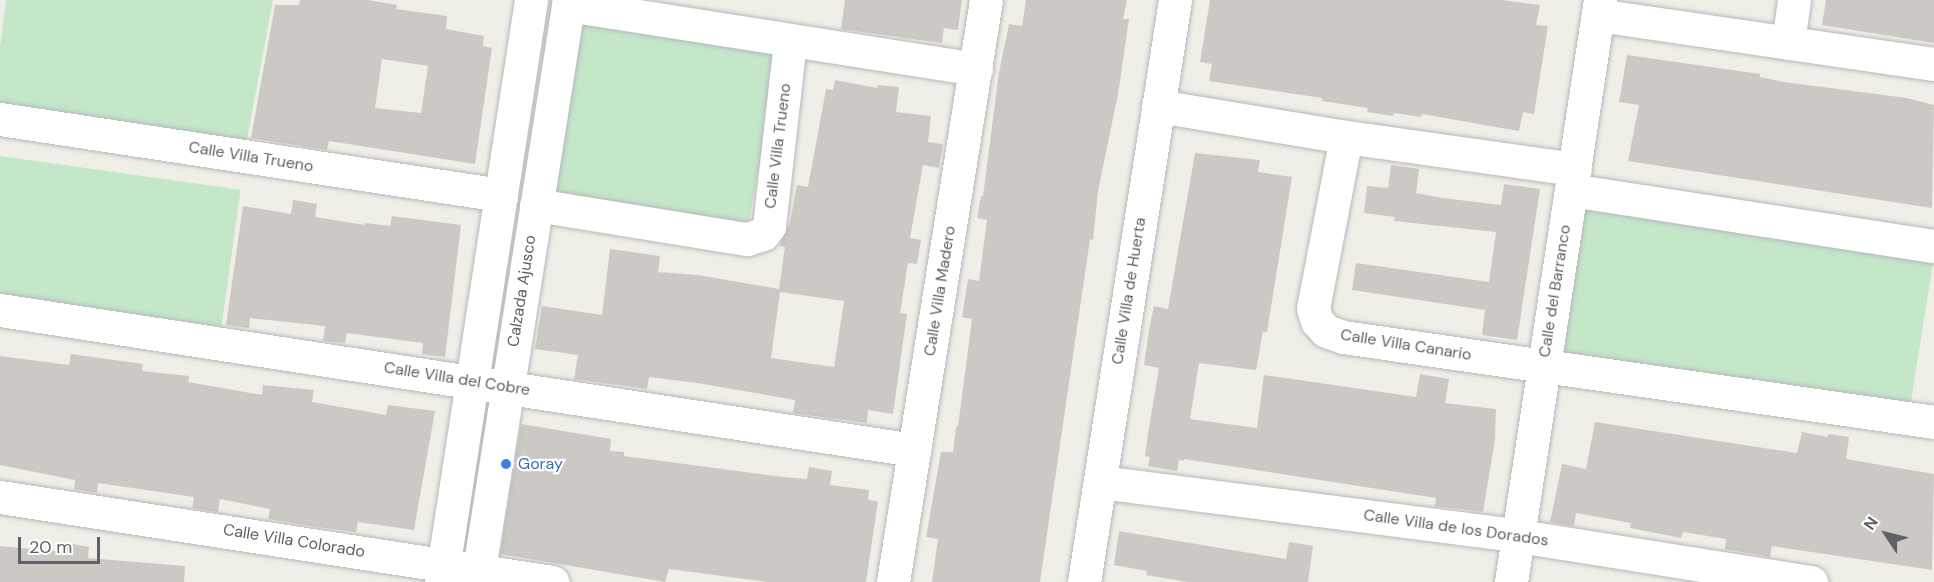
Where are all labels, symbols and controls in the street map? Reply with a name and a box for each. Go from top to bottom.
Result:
street label: Calle Villa Trueno [761,82,795,210]
street label: Calle Villa Trueno [187,138,315,176]
street label: Calle Villa de Huerta [1108,216,1150,366]
street label: Calle del Barranco [1535,223,1575,359]
street label: Calle Villa Madero [920,224,960,358]
street label: Calzada Ajusco [504,234,540,348]
street label: Calle Villa Canario [1339,325,1473,365]
street label: Calle Villa del Cobre [382,358,532,400]
place label: Goray [518,454,563,474]
marker: Goray [499,457,513,471]
north arrow [1856,504,1916,564]
street label: Calle Villa de los Dorados [1362,506,1550,550]
text: N [1859,513,1883,534]
street label: Calle Villa Colorado [222,520,366,562]
scale bar [21,525,104,563]
text: 20 m [29,535,72,559]

